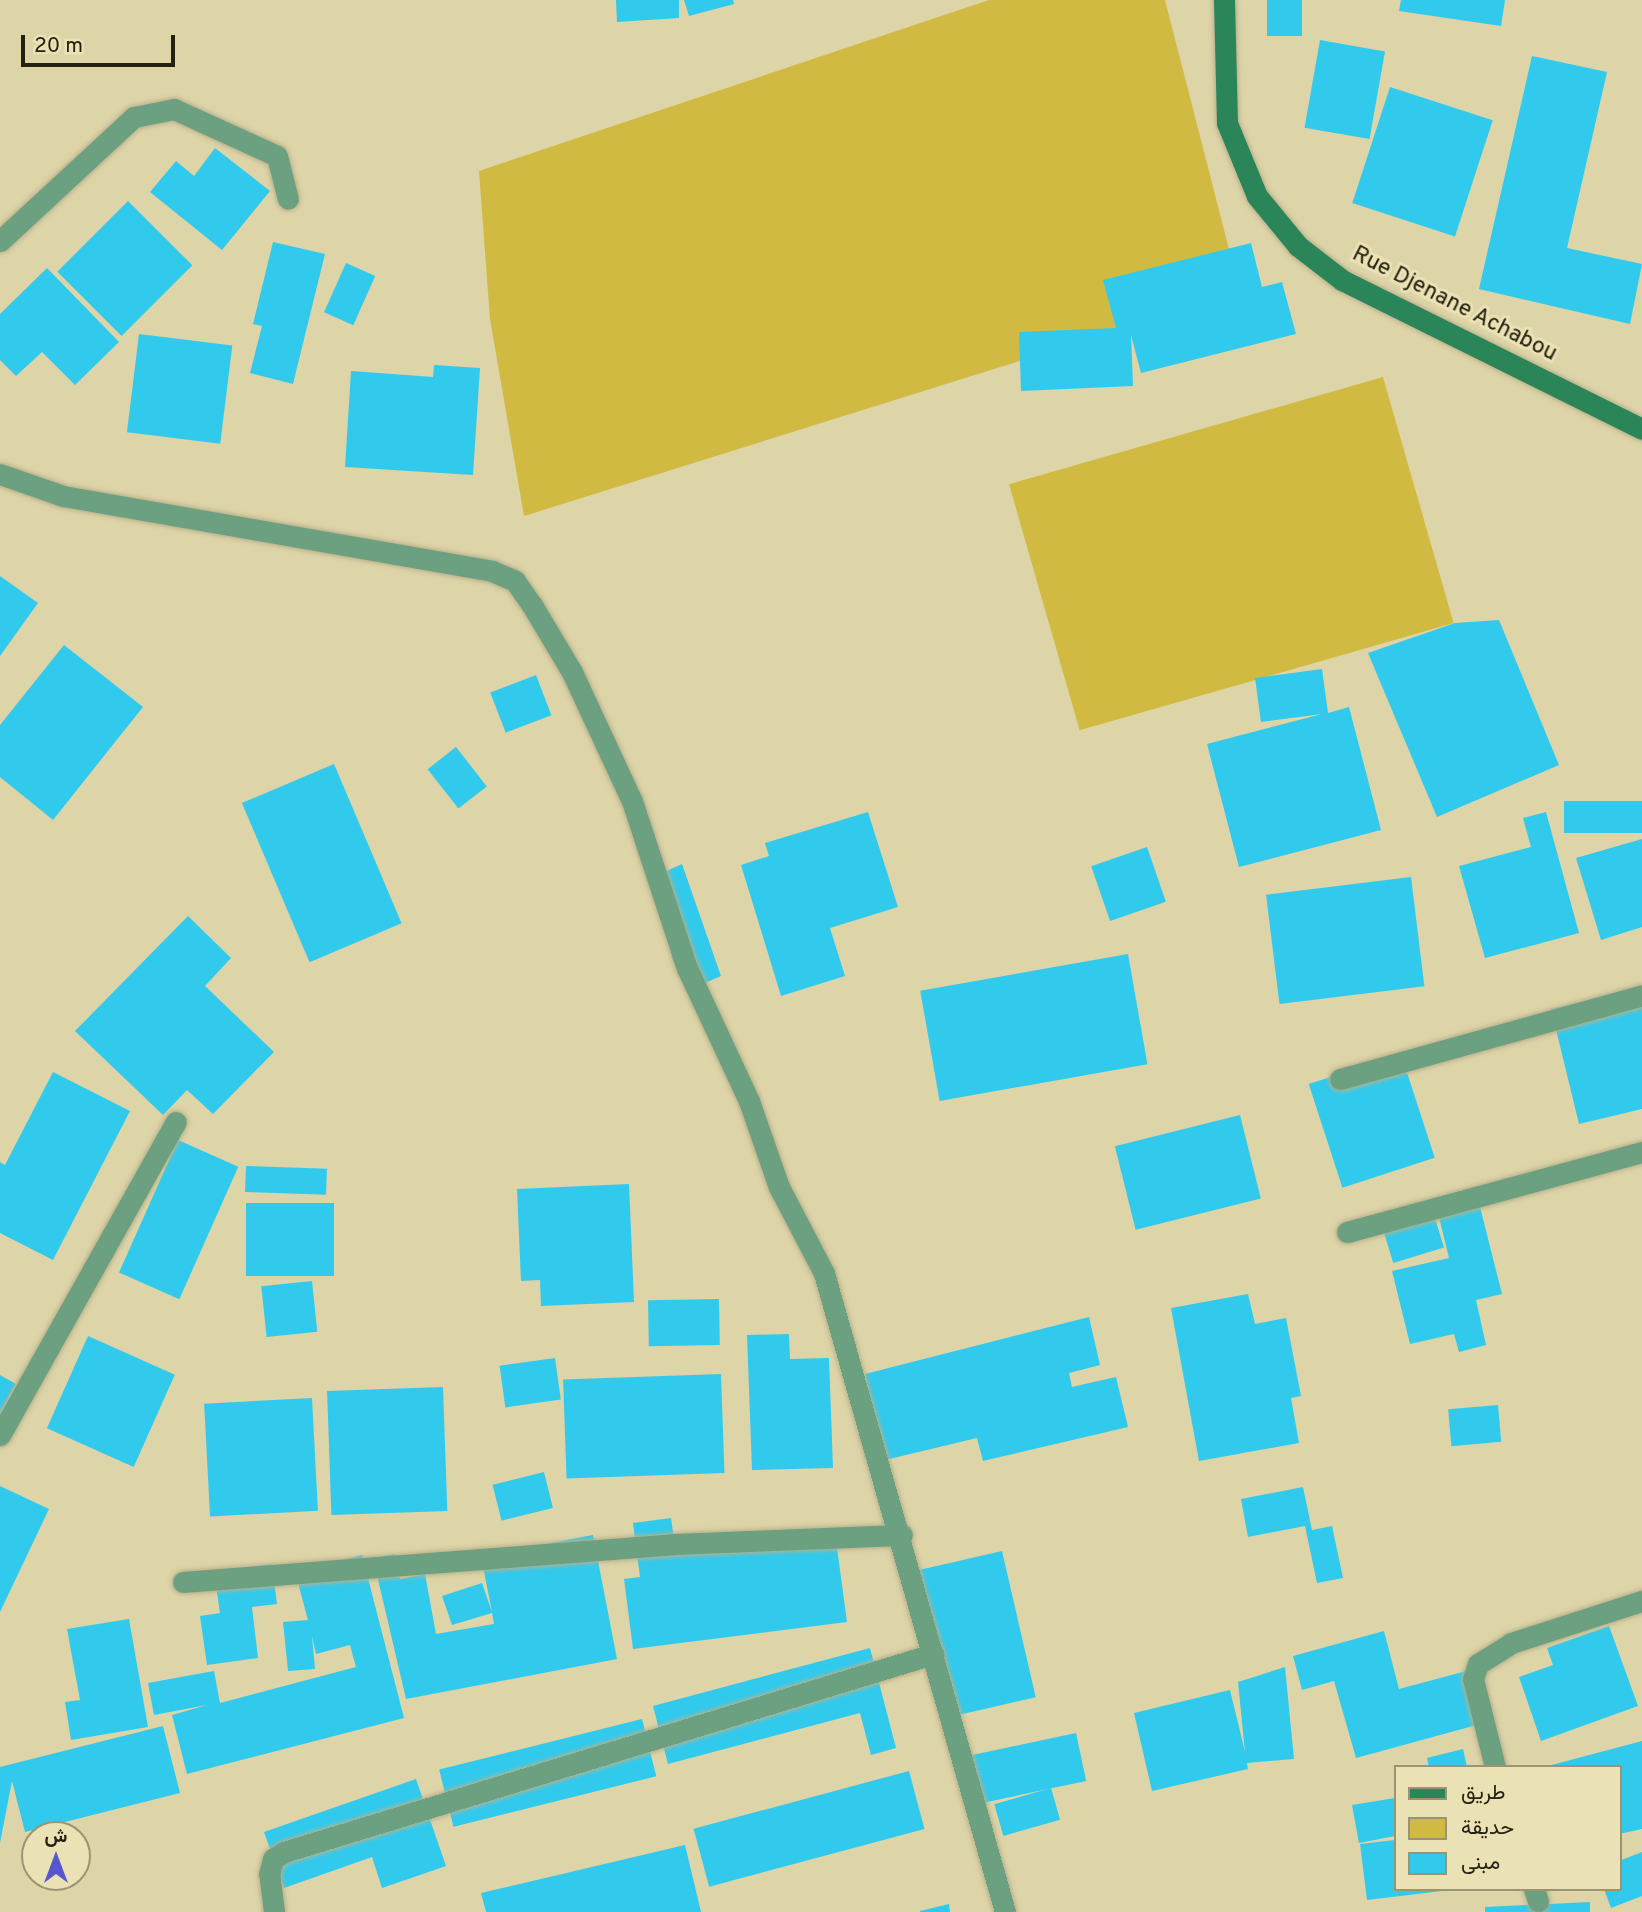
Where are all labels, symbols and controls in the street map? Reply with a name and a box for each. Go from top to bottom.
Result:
scale bar [24,21,178,65]
text: 20 m [34,33,83,60]
street label: Rue Djenane Achabou [1346,241,1562,369]
legend [1394,1765,1621,1891]
text: طريق [1461,1780,1506,1807]
text: حديقة [1461,1815,1514,1842]
north arrow [21,1821,91,1891]
text: ش [45,1825,67,1849]
text: مبنى [1461,1850,1500,1877]

